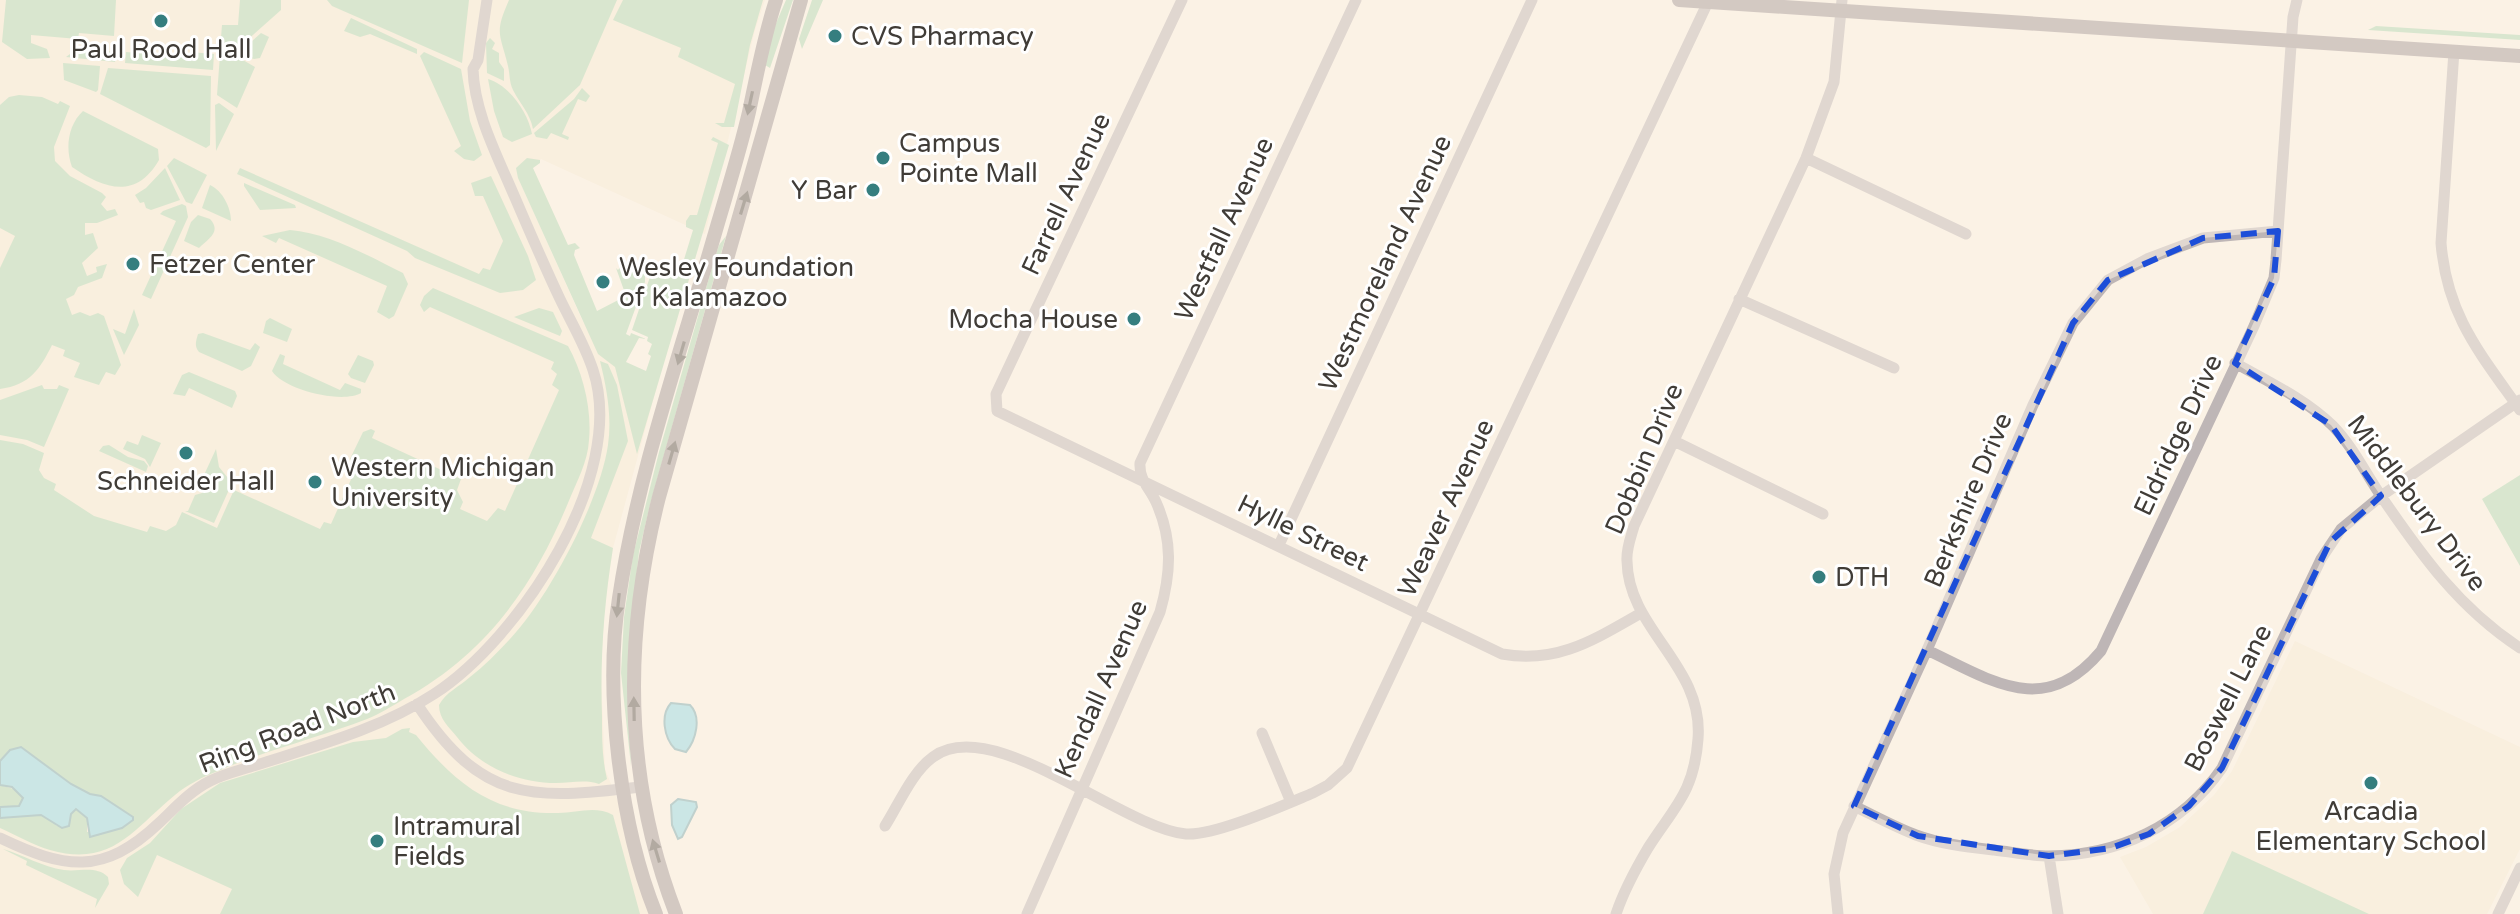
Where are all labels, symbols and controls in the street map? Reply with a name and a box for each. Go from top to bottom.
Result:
marker: Paul Rood Hall [152,12,170,30]
place label: CVS Pharmacy [851,21,1034,52]
marker: CVS Pharmacy [826,27,844,45]
place label: Paul Rood Hall [71,34,251,65]
one-way arrow [744,90,756,115]
street label: Farrell Avenue [1015,108,1117,280]
place label: Campus Pointe Mall [899,128,1038,189]
street label: Westmoreland Avenue [1312,130,1458,396]
street label: Westfall Avenue [1168,132,1280,326]
marker: Campus Pointe Mall [874,149,892,167]
place label: Y Bar [791,175,857,206]
marker: Y Bar [864,181,882,199]
one-way arrow [738,191,751,215]
place label: Fetzer Center [149,249,315,280]
place label: Wesley Foundation of Kalamazoo [619,252,854,313]
marker: Fetzer Center [124,255,142,273]
marker: Wesley Foundation of Kalamazoo [594,273,612,291]
place label: Mocha House [948,304,1118,335]
marker: Mocha House [1125,310,1143,328]
one-way arrow [674,341,686,366]
street label: Eldridge Drive [2127,349,2229,521]
street label: Dobbin Drive [1598,379,1690,539]
street label: Berkshire Drive [1917,408,2019,592]
street label: Middlebury Drive [2341,409,2493,597]
street label: Weaver Avenue [1391,414,1501,602]
one-way arrow [666,440,679,464]
marker: Schneider Hall [177,444,195,462]
place label: Western Michigan University [331,452,555,513]
place label: Schneider Hall [97,466,275,497]
marker: Western Michigan University [306,473,324,491]
street label: Hylle Street [1232,488,1374,578]
place label: DTH [1835,562,1889,593]
marker: DTH [1810,568,1828,586]
one-way arrow [612,593,625,618]
street label: Kendall Avenue [1048,595,1154,783]
street label: Boswell Lane [2178,619,2278,777]
street label: Ring Road North [194,676,400,780]
one-way arrow [628,696,641,721]
marker: Arcadia Elementary School [2362,774,2380,792]
place label: Arcadia Elementary School [2256,796,2486,857]
place label: Intramural Fields [393,811,521,872]
marker: Intramural Fields [368,832,386,850]
one-way arrow [649,839,662,863]

